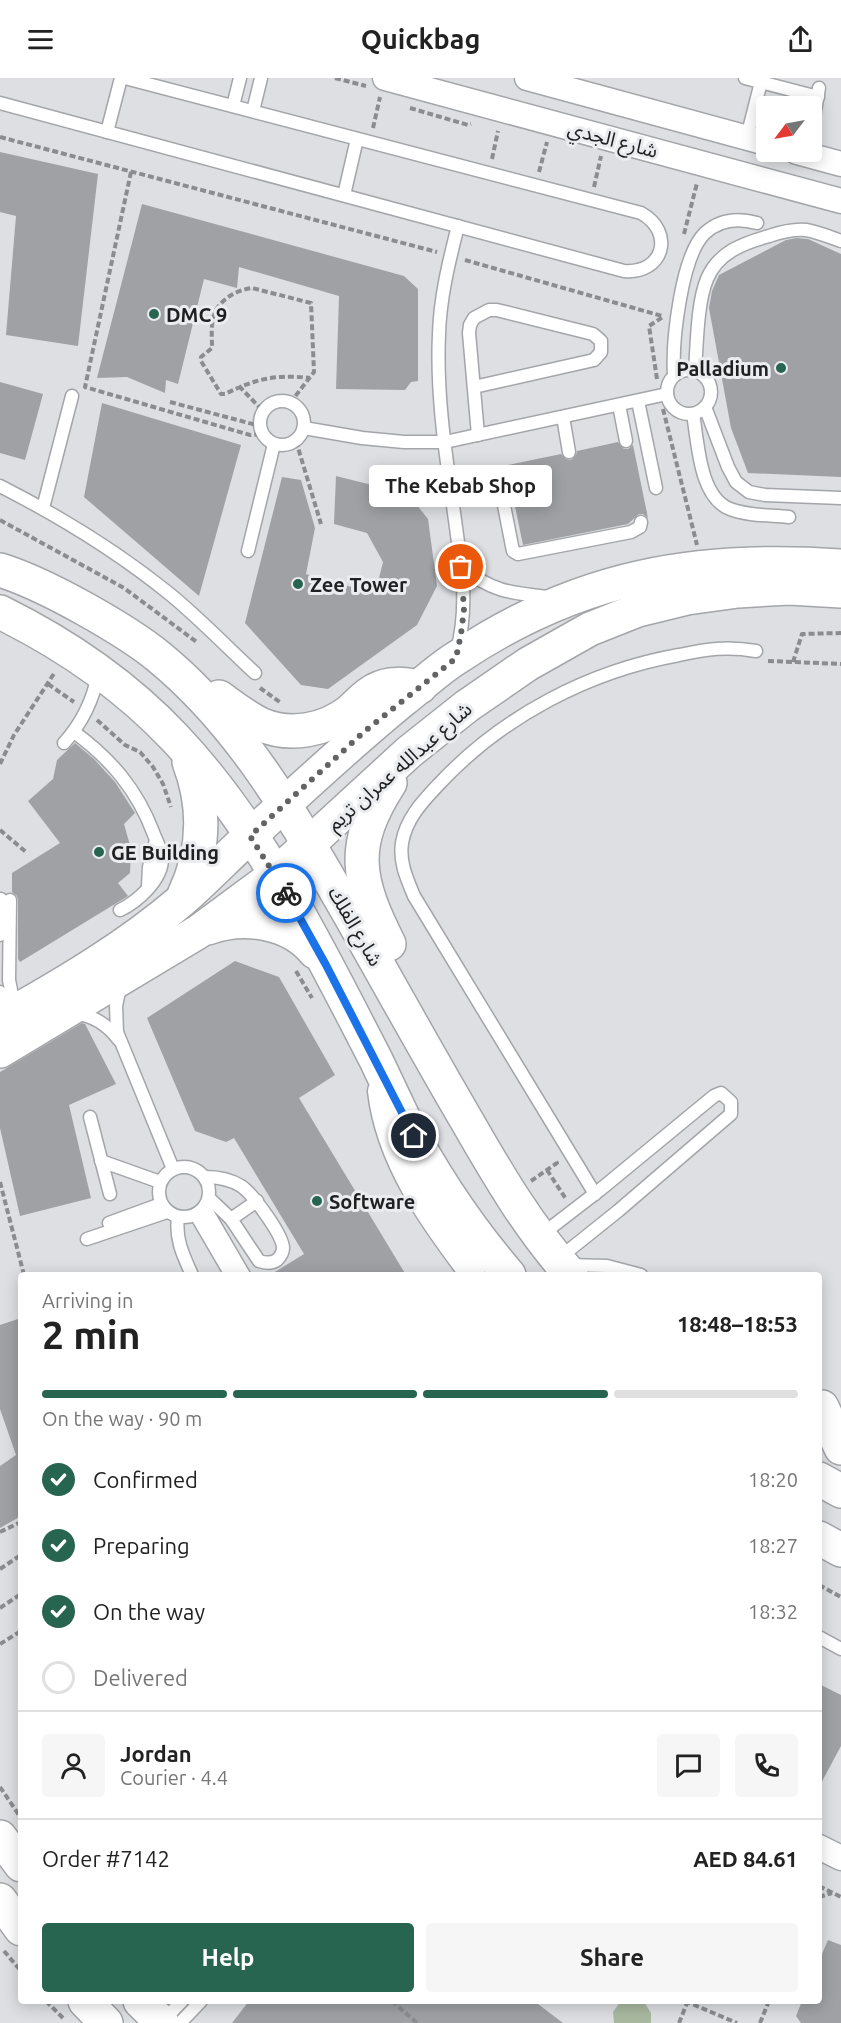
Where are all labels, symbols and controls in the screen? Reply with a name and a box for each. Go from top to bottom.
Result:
icon: menu [24,23,57,56]
icon: share [784,23,817,56]
text: Quickbag [361,24,480,54]
north arrow [756,96,822,162]
map controls [756,96,822,162]
street label: شارع الجدي [564,116,660,167]
place label: DMC 9 [166,303,227,326]
marker: DMC 9 [147,307,161,321]
place label: Palladium [676,357,769,380]
marker: Palladium [774,361,788,375]
callout: The Kebab Shop [370,465,552,507]
text: The Kebab Shop [385,474,536,497]
pin [435,541,486,592]
icon: bag [444,550,477,583]
place label: Zee Tower [310,573,408,596]
marker: Zee Tower [291,577,305,591]
street label: شارع عبدالله عمران تريم [322,697,479,838]
place label: GE Building [111,841,219,864]
marker: GE Building [92,845,106,859]
courier [256,863,316,923]
icon: bike [270,877,303,910]
street label: شارع الفلك [321,882,388,972]
pin [388,1110,439,1161]
icon: home [397,1119,430,1152]
place label: Software [329,1190,415,1213]
marker: Software [310,1194,324,1208]
text: Arriving in [42,1289,133,1312]
text: 18:48–18:53 [677,1311,798,1336]
text: 2 min [42,1313,141,1356]
text: On the way · 90 m [42,1407,202,1430]
icon: check [42,1463,75,1496]
text: Confirmed [93,1467,198,1492]
text: 18:20 [748,1468,798,1491]
icon: check [42,1529,75,1562]
text: Preparing [93,1533,190,1558]
text: 18:27 [748,1534,798,1557]
icon: check [42,1595,75,1628]
text: On the way [93,1599,205,1624]
text: 18:32 [748,1600,798,1623]
text: Delivered [93,1665,188,1690]
button: person [42,1734,105,1797]
button: chat [657,1734,720,1797]
button: phone [735,1734,798,1797]
text: Jordan [120,1741,192,1766]
text: Courier · 4.4 [120,1766,228,1789]
text: Order #7142 [42,1846,170,1871]
text: AED 84.61 [693,1846,798,1871]
button: Help [42,1923,414,1992]
button: Share [426,1923,798,1992]

